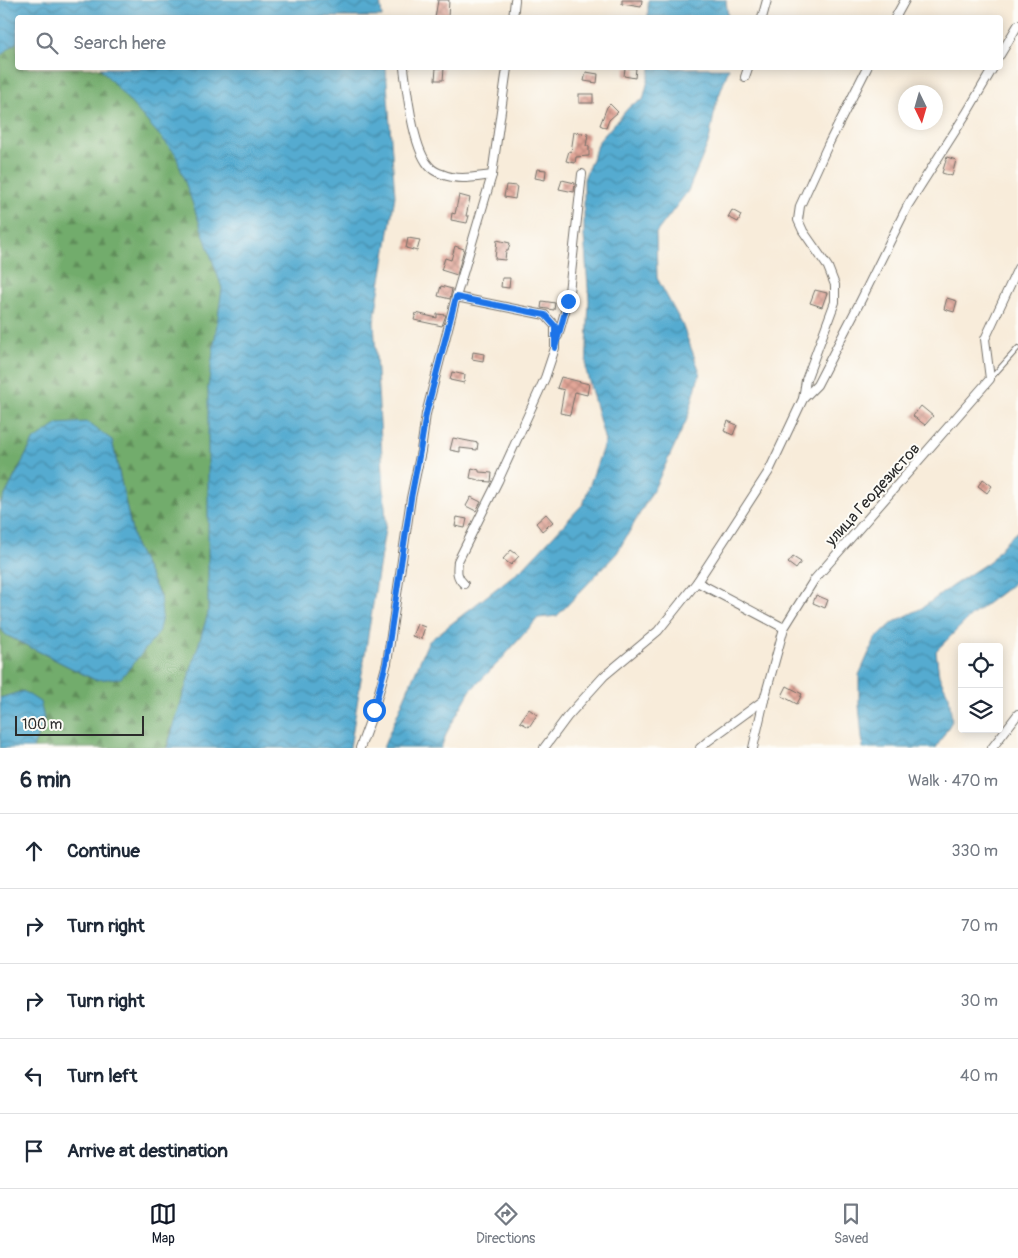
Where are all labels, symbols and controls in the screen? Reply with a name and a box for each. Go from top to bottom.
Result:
search box [15,15,1003,70]
icon: search [33,29,61,57]
text: Search here [73,31,166,55]
north arrow [898,85,943,130]
route end [557,290,580,313]
street label: улица Геодезистов [820,439,924,551]
map controls [958,643,1003,733]
button: locate [958,643,1003,688]
button: layers [958,688,1003,733]
route start [363,699,386,722]
scale bar [15,713,144,736]
text: 100 m [22,716,62,733]
text: 6 min [20,767,71,794]
text: Walk · 470 m [908,771,998,791]
icon: ahead [20,837,48,865]
text: Continue [67,839,140,863]
text: 330 m [952,841,998,861]
icon: right [20,912,48,940]
text: Turn right [67,914,145,938]
text: 70 m [961,916,998,936]
icon: right [20,987,48,1015]
text: Turn right [67,989,145,1013]
text: 30 m [960,991,998,1011]
icon: left [20,1062,48,1090]
text: Turn left [67,1064,137,1088]
text: 40 m [960,1066,998,1086]
icon: arrive [20,1137,48,1165]
text: Arrive at destination [67,1139,228,1163]
tab: Map [149,1200,177,1247]
tab: Directions [476,1200,535,1247]
tab: Saved [834,1200,869,1247]

